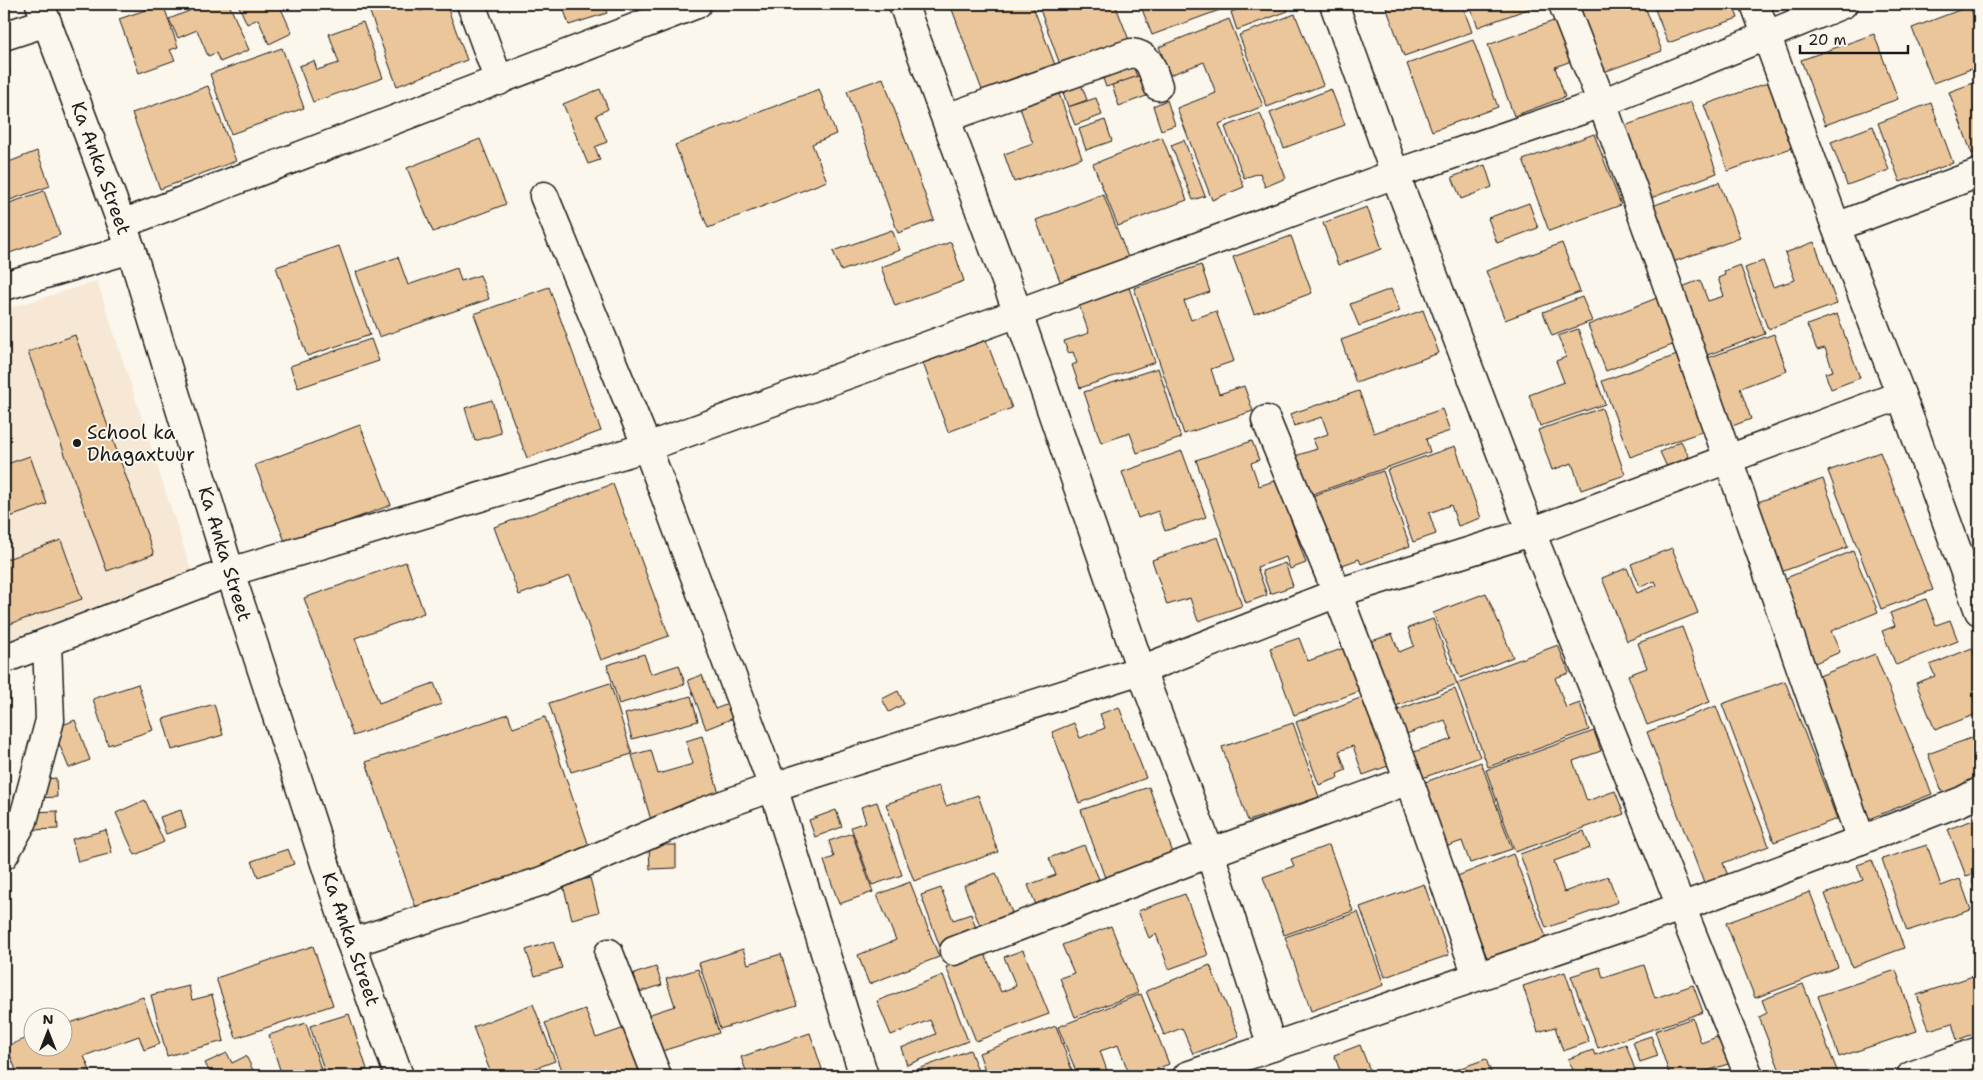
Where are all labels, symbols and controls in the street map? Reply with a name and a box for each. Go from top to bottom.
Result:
scale bar [1800,22,1908,54]
text: 20 m [1808,30,1847,50]
street label: Ka Anka Street [65,98,137,238]
place label: School ka Dhagaxtuur [87,420,195,467]
marker: School ka Dhagaxtuur [71,437,83,449]
street label: Ka Anka Street [193,483,257,625]
street label: Ka Anka Street [316,869,386,1009]
north arrow [22,1008,72,1058]
text: N [42,1010,54,1028]

